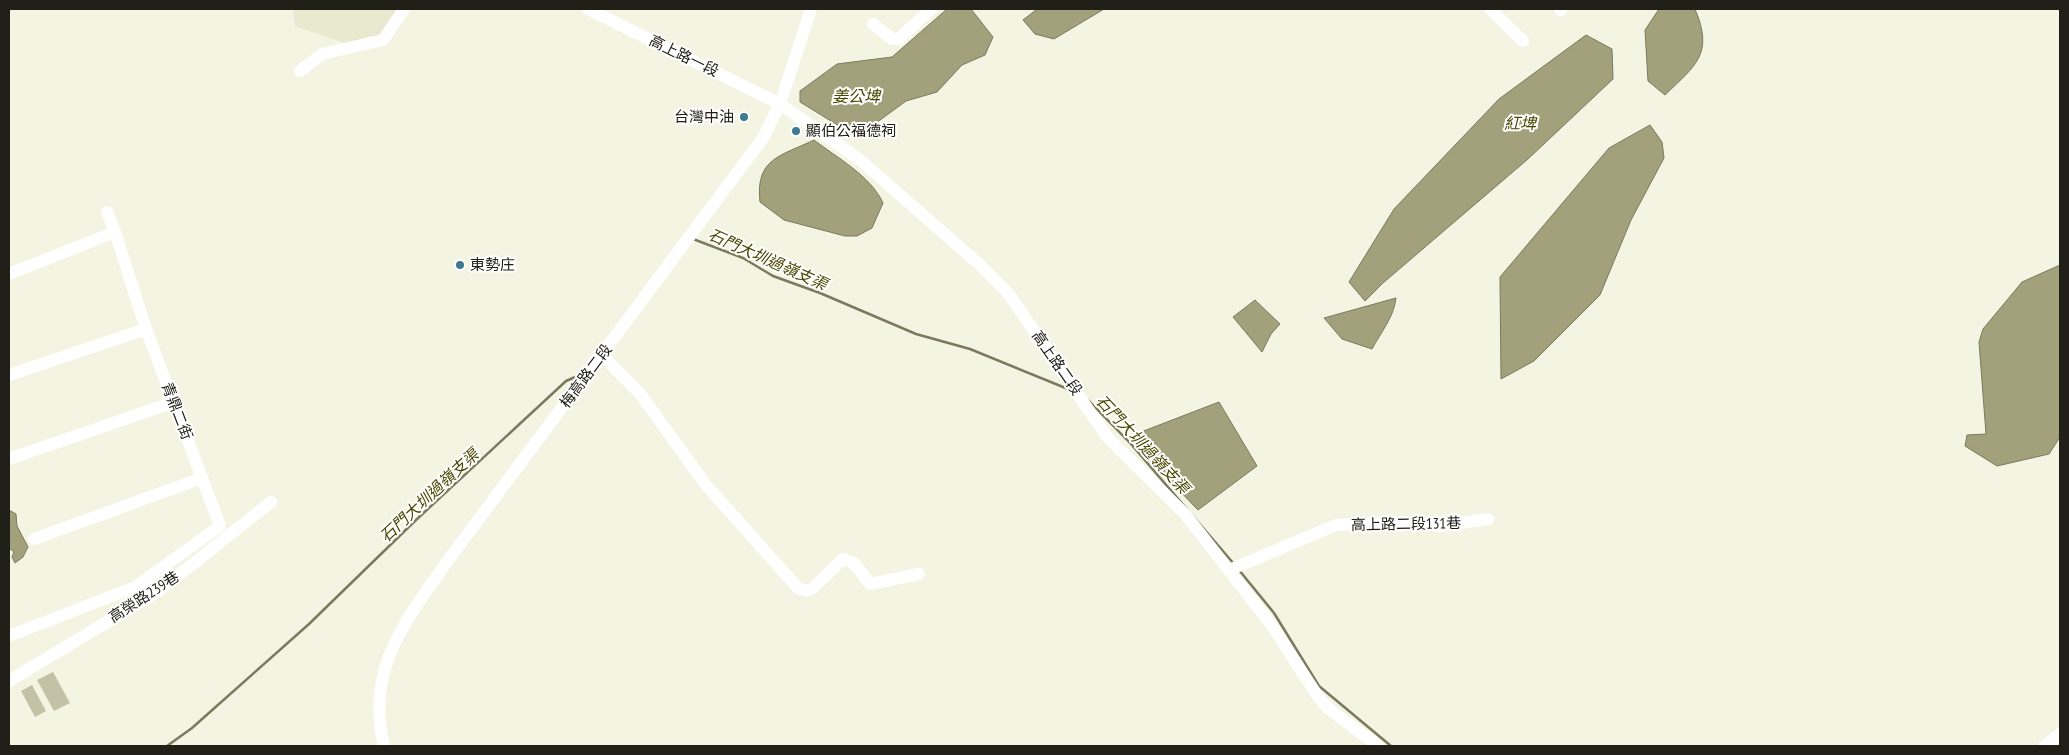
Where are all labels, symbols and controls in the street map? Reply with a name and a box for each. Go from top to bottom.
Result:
street label: 高上路一段 [646,31,722,81]
water label: 姜公埤 [832,86,882,106]
place label: 台灣中油 [674,107,734,126]
marker: 台灣中油 [738,111,750,123]
water label: 紅埤 [1504,113,1538,133]
place label: 顯伯公福德祠 [806,121,896,140]
marker: 顯伯公福德祠 [790,125,802,137]
water label: 石門大圳過嶺支渠 [705,224,832,295]
place label: 東勢庄 [470,255,515,274]
marker: 東勢庄 [454,259,466,271]
street label: 高上路二段 [1028,327,1087,399]
street label: 梅高路二段 [555,340,616,411]
street label: 青鼎二街 [158,379,197,442]
water label: 石門大圳過嶺支渠 [1092,390,1195,499]
water label: 石門大圳過嶺支渠 [375,443,484,546]
street label: 高上路二段131巷 [1351,513,1461,534]
street label: 高榮路239巷 [105,567,183,626]

